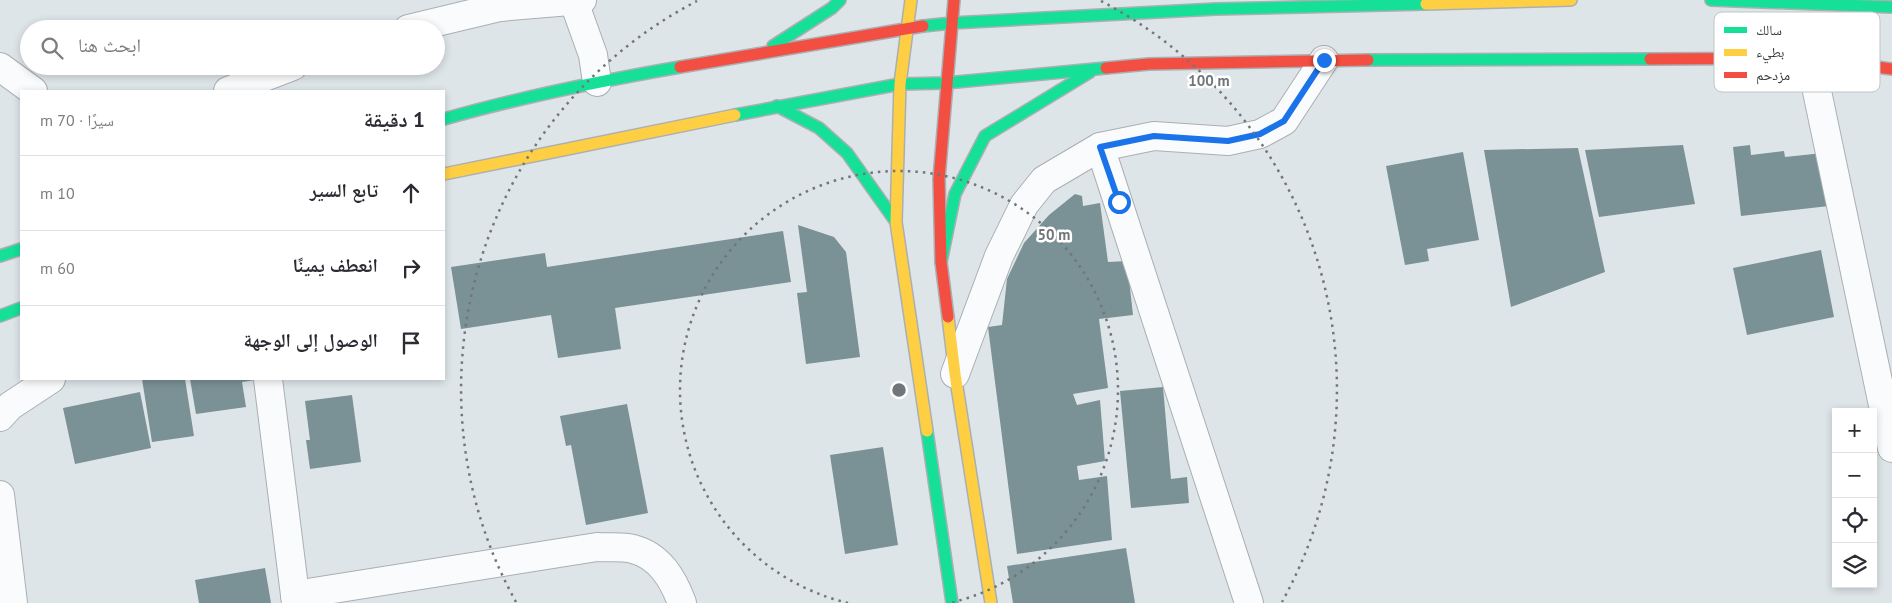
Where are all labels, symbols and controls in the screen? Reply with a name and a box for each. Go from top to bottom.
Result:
legend [1714,12,1880,92]
search box [20,20,445,75]
text: سالك [1756,21,1782,39]
text: ابحث هنا [78,33,141,57]
icon: search [38,34,66,62]
text: بطيء [1756,43,1785,64]
route end [1313,49,1336,72]
text: مزدحم [1756,66,1790,85]
text: 100 m [1188,71,1230,90]
text: 1 دقيقة [364,106,425,133]
text: سيرًا · 70 m [40,110,114,130]
text: تابع السير [310,178,378,202]
icon: ahead [397,179,425,207]
text: 10 m [40,183,75,203]
route start [1108,191,1131,214]
text: 50 m [1038,225,1070,244]
text: انعطف يمينًا [293,253,378,277]
icon: right [397,254,425,282]
text: 60 m [40,258,75,278]
text: الوصول إلى الوجهة [243,328,378,352]
icon: arrive [397,329,425,357]
centre of rings [890,381,908,399]
map controls [1832,408,1877,588]
button: + [1832,408,1877,453]
button: − [1832,453,1877,498]
button: locate [1832,498,1877,543]
button: layers [1832,543,1877,588]

